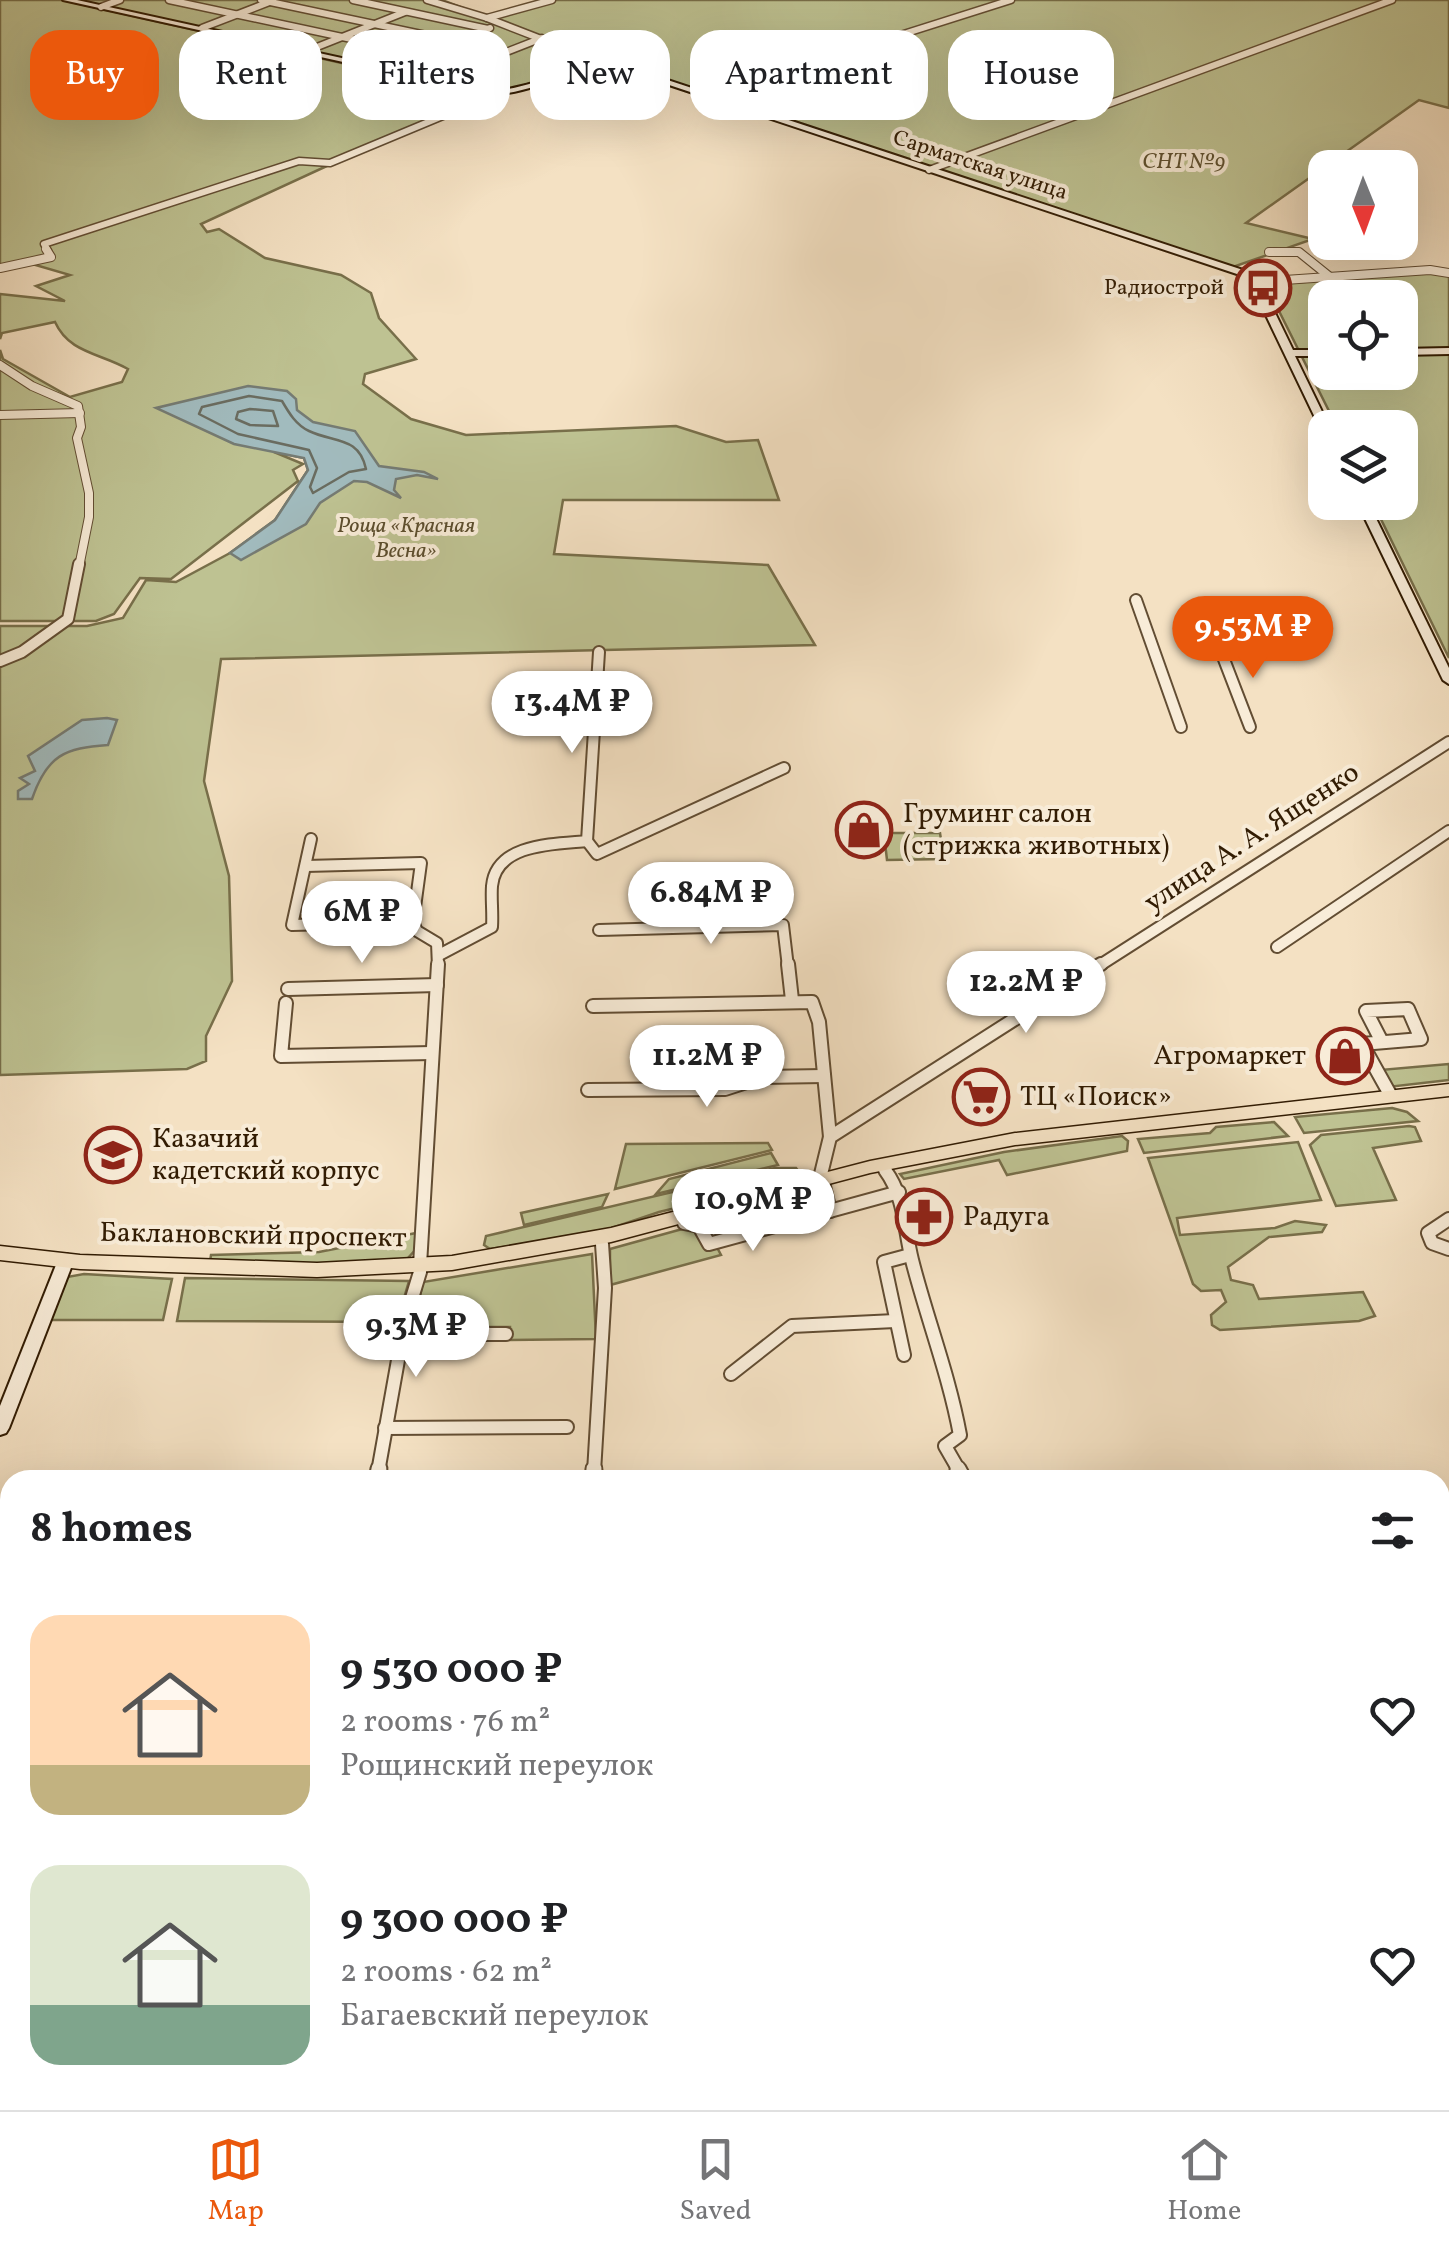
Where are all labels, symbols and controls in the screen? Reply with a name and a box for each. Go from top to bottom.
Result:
chip: Buy [30,30,159,120]
chip: Rent [179,30,322,120]
chip: Filters [342,30,510,120]
chip: New [530,30,670,120]
chip: Apartment [690,30,928,120]
chip: House [948,30,1114,120]
street label: Сарматская улица [889,123,1071,209]
park label: СНТ №9 [1142,147,1226,178]
north arrow [1308,150,1418,260]
map controls [1308,150,1418,520]
bus stop icon: Радиострой [1233,258,1293,318]
place label: Радиострой [1104,273,1224,304]
button: locate [1308,280,1418,390]
button: layers [1308,410,1418,520]
park label: Роща «Красная Весна» [337,511,475,567]
pin: 9.53M ₽ [1161,596,1345,681]
text: 9.53M ₽ [1194,606,1312,650]
pin: 13.4M ₽ [480,671,664,756]
text: 13.4M ₽ [514,681,630,725]
street label: улица А. А. Ященко [1137,754,1367,922]
place label: Груминг салон (стрижка животных) [903,795,1170,866]
shop icon: Груминг салон (стрижка животных) [834,800,894,860]
pin: 6.84M ₽ [619,862,803,947]
text: 6.84M ₽ [650,872,772,916]
pin: 6M ₽ [303,881,421,966]
text: 6M ₽ [324,891,400,935]
pin: 12.2M ₽ [934,951,1118,1036]
text: 12.2M ₽ [969,961,1083,1005]
pin: 11.2M ₽ [615,1025,799,1110]
shop icon: Агромаркет [1315,1026,1375,1086]
text: 11.2M ₽ [652,1035,762,1079]
place label: Агромаркет [1154,1037,1306,1076]
supermarket icon: ТЦ «Поиск» [951,1067,1011,1127]
place label: ТЦ «Поиск» [1020,1078,1172,1117]
place label: Казачий кадетский корпус [152,1120,380,1191]
school or university icon: Казачий кадетский корпус [83,1125,143,1185]
pin: 10.9M ₽ [661,1169,845,1254]
text: 10.9M ₽ [694,1179,812,1223]
pharmacy icon: Радуга [894,1187,954,1247]
place label: Радуга [963,1198,1050,1237]
street label: Баклановский проспект [99,1214,407,1258]
pin: 9.3M ₽ [335,1295,497,1380]
text: 9.3M ₽ [365,1305,467,1349]
text: 8 homes [30,1501,193,1560]
icon: filters [1365,1503,1420,1558]
text: 9 530 000 ₽ [340,1642,562,1701]
icon: home [110,1655,230,1775]
icon: heart [1365,1688,1420,1743]
text: 2 rooms · 76 m² [340,1701,550,1745]
text: Рощинский переулок [340,1745,653,1789]
text: 9 300 000 ₽ [340,1892,569,1951]
icon: home [110,1905,230,2025]
icon: heart [1365,1938,1420,1993]
text: 2 rooms · 62 m² [340,1951,552,1995]
text: Багаевский переулок [340,1995,649,2039]
tab: Map [208,2132,264,2231]
tab: Saved [679,2132,752,2231]
tab: Home [1167,2132,1241,2231]

